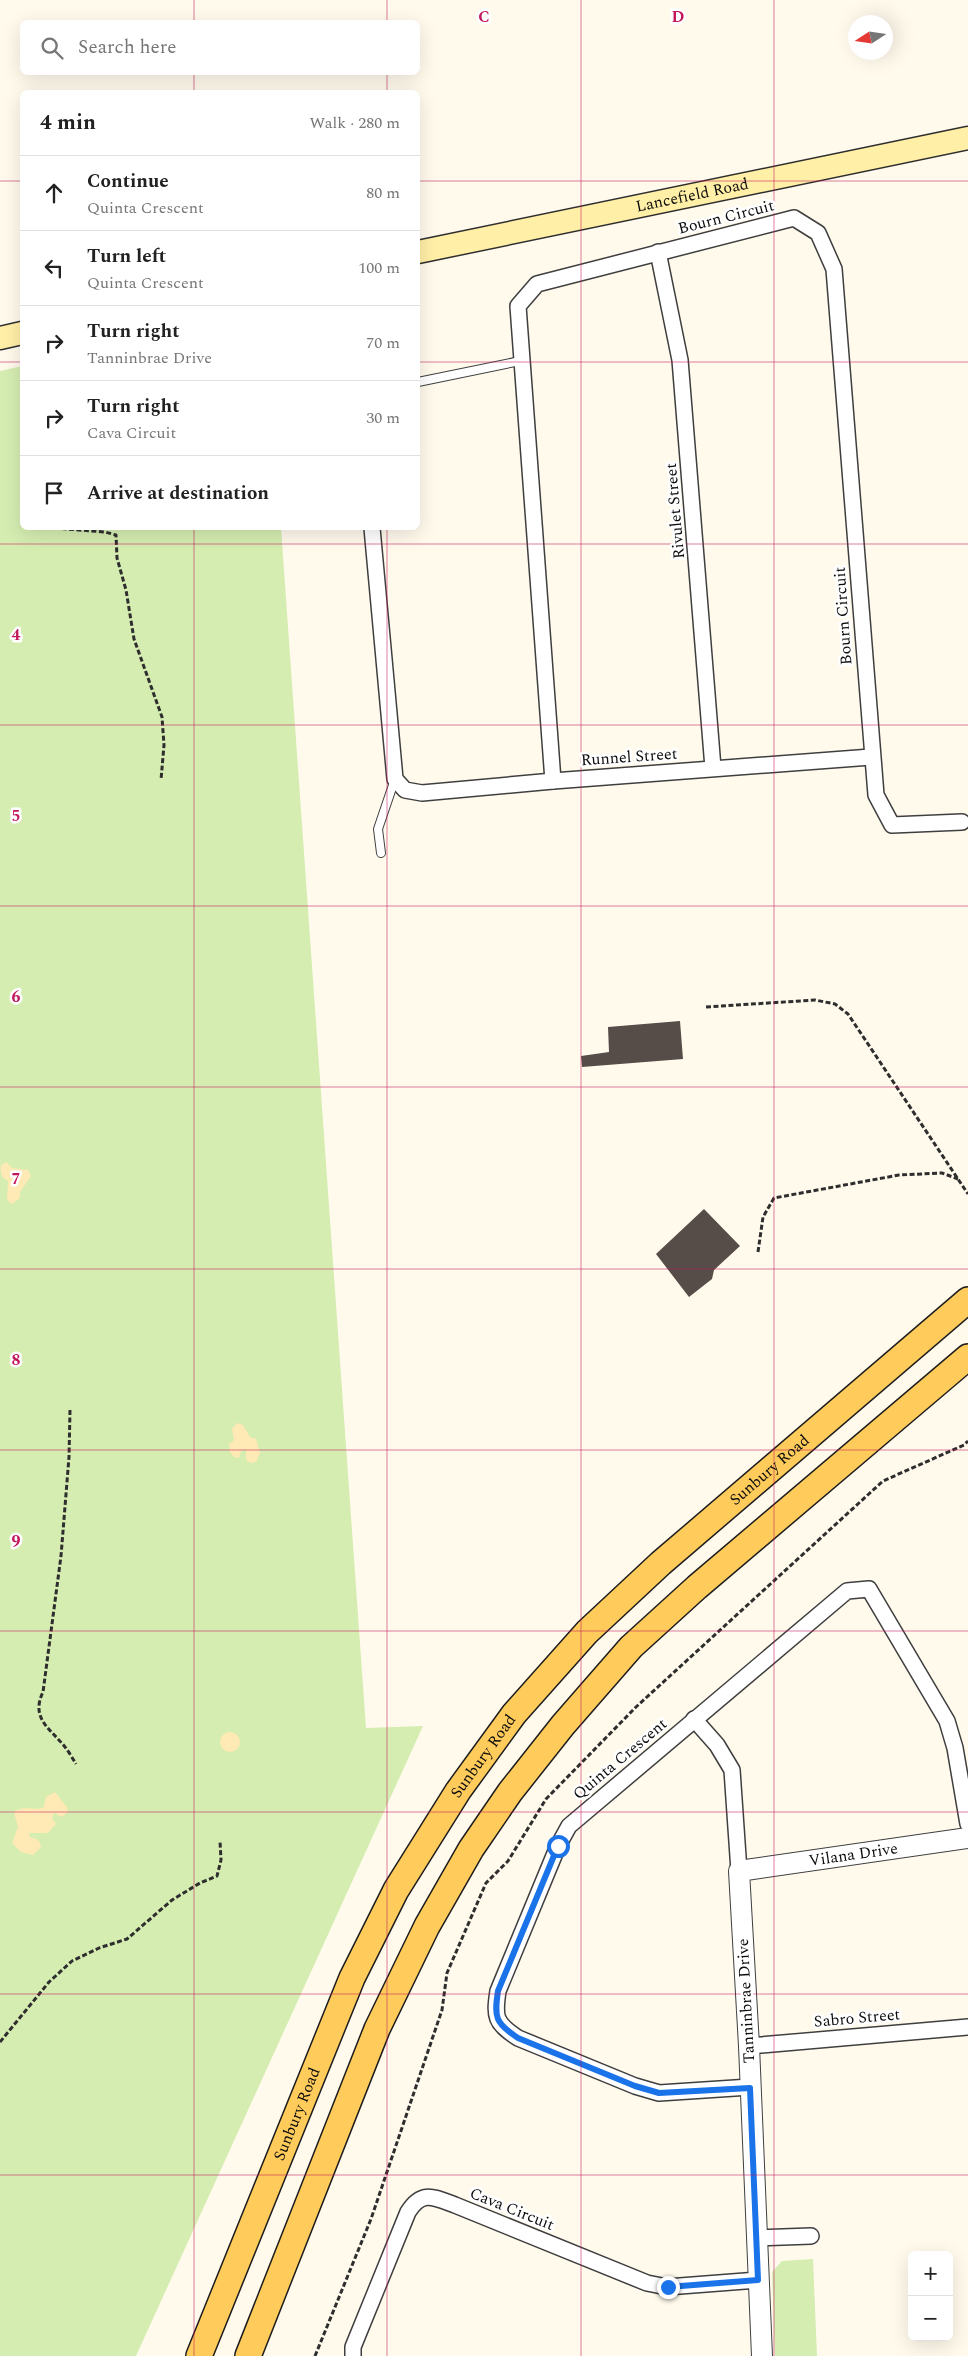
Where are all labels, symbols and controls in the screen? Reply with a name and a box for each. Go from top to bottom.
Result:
text: C [478,5,490,29]
text: D [672,5,685,29]
north arrow [848,15,893,60]
search box [20,20,420,75]
text: Search here [78,33,177,62]
icon: search [38,34,66,62]
text: 4 min [40,107,96,139]
text: Walk · 280 m [309,111,400,135]
text: Continue [87,167,169,196]
street label: Lancefield Road [634,172,751,219]
icon: ahead [40,179,68,207]
text: 80 m [366,181,400,205]
street label: Bourn Circuit [675,193,777,241]
text: Quinta Crescent [87,196,204,220]
text: Turn left [87,242,166,271]
icon: left [40,254,68,282]
text: 100 m [358,256,400,280]
text: Quinta Crescent [87,271,204,295]
text: Turn right [87,317,180,346]
icon: right [40,329,68,357]
text: 70 m [366,331,400,355]
text: Tanninbrae Drive [87,346,212,370]
text: Turn right [87,392,180,421]
icon: right [40,404,68,432]
text: 30 m [366,406,400,430]
text: Cava Circuit [87,421,176,445]
street label: Rivulet Street [659,462,691,560]
icon: arrive [40,479,68,507]
text: Arrive at destination [87,479,269,508]
street label: Bourn Circuit [828,566,858,666]
text: 4 [12,623,21,647]
street label: Runnel Street [580,742,678,772]
text: 5 [12,804,20,828]
text: 6 [12,985,21,1009]
text: 7 [12,1167,21,1191]
text: 8 [12,1348,21,1372]
street label: Sunbury Road [724,1429,815,1511]
text: 9 [12,1529,21,1553]
street label: Sunbury Road [444,1709,522,1803]
street label: Quinta Crescent [568,1712,673,1806]
route start [547,1835,570,1858]
street label: Vilana Drive [807,1836,899,1873]
street label: Tanninbrae Drive [731,1938,761,2064]
street label: Sabro Street [813,2002,901,2034]
street label: Sunbury Road [267,2064,327,2164]
street label: Cava Circuit [466,2181,558,2237]
map controls [908,2251,953,2341]
button: + [908,2251,953,2296]
route end [657,2276,680,2299]
button: − [908,2296,953,2341]

